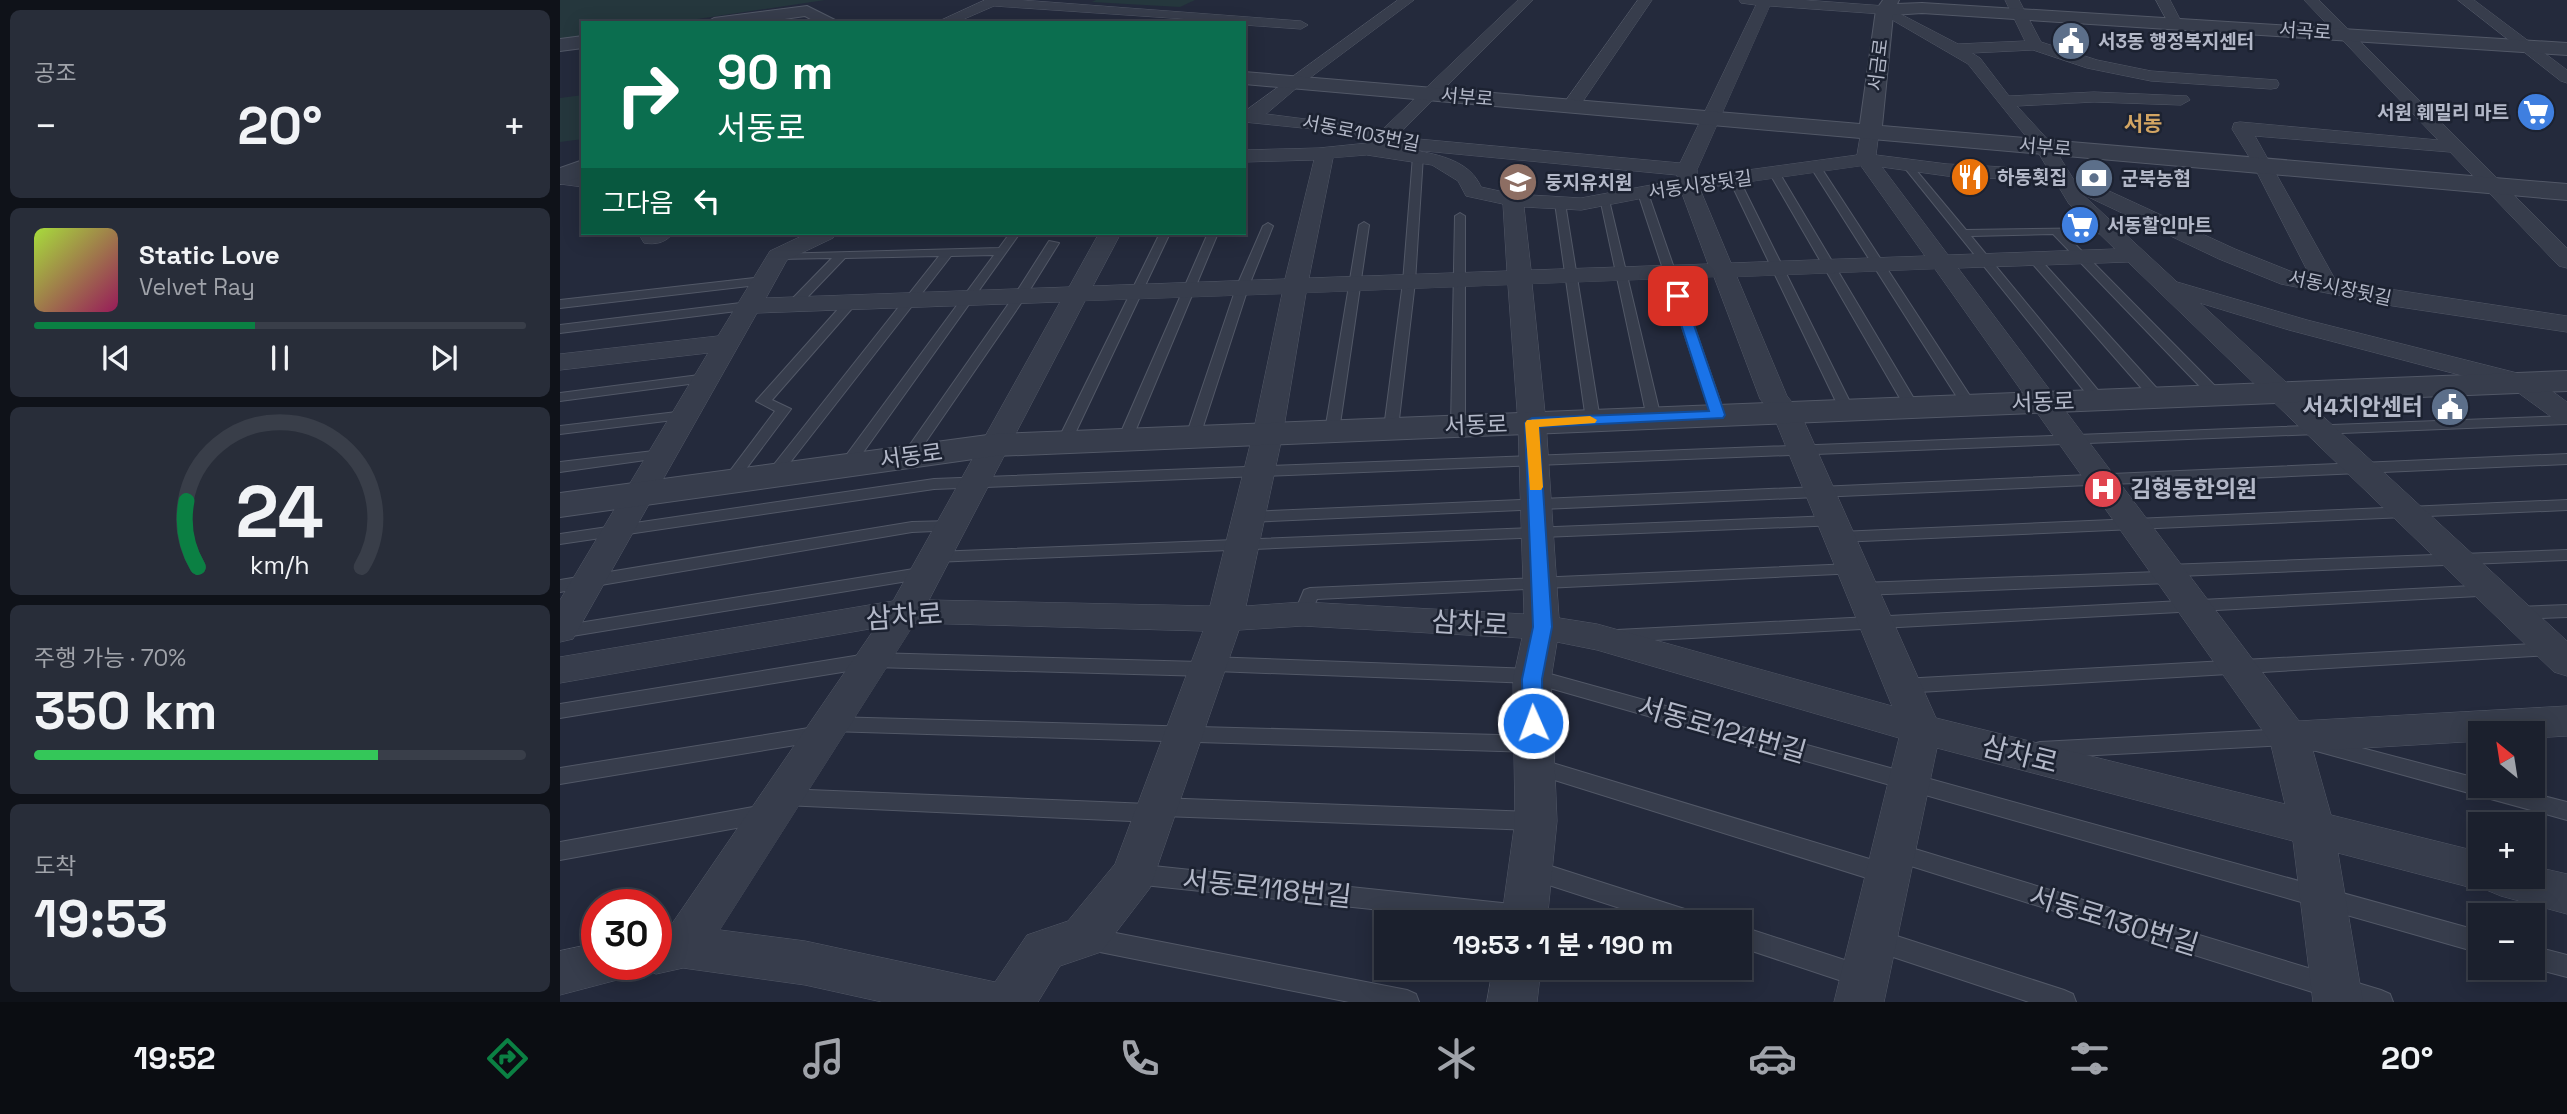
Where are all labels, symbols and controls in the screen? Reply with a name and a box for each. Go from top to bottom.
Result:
street label: 서곡로 [2278,17,2332,45]
public building icon: 서3동 행정복지센터 [2050,20,2092,62]
place label: 서3동 행정복지센터 [2098,29,2254,54]
street label: 서금로 [1862,37,1894,93]
text: 90 m [717,41,833,103]
icon: right [602,49,693,140]
text: 공조 [34,58,76,88]
street label: 서부로 [1440,82,1494,112]
supermarket icon: 서원 훼밀리 마트 [2515,91,2557,133]
text: 20° [237,93,323,159]
place label: 서원 훼밀리 마트 [2377,100,2509,125]
text: − [34,102,58,150]
text: + [502,102,526,150]
text: 서동로 [717,108,805,148]
street label: 서동로103번길 [1300,109,1422,157]
district label: 서동 [2124,110,2162,137]
street label: 서부로 [2018,132,2072,162]
restaurant icon: 하동횟집 [1949,156,1991,198]
bank icon: 군북농협 [2073,157,2115,199]
school or university icon: 둥지유치원 [1497,161,1539,203]
street label: 서동시장뒷길 [1646,165,1754,205]
place label: 하동횟집 [1997,165,2067,190]
place label: 군북농협 [2121,166,2191,191]
place label: 둥지유치원 [1545,170,1632,195]
icon: left [688,182,726,220]
text: 그다음 [602,186,674,220]
supermarket icon: 서동할인마트 [2059,204,2101,246]
place label: 서동할인마트 [2107,213,2212,238]
text: Static Love [139,238,280,272]
street label: 서동시장뒷길 [2286,265,2394,311]
pin [1648,266,1708,326]
text: Velvet Ray [139,272,255,302]
icon: arrive [1659,277,1697,315]
icon: previous [97,339,135,377]
icon: pause [261,339,299,377]
icon: next [425,339,463,377]
street label: 서동로 [2011,386,2075,418]
public building icon: 서4치안센터 [2429,386,2471,428]
place label: 서4치안센터 [2303,392,2423,422]
street label: 서동로 [1444,409,1508,441]
street label: 서동로 [877,437,945,475]
text: 24 [236,465,324,558]
hospital icon: 김형동한의원 [2082,468,2124,510]
place label: 김형동한의원 [2130,474,2257,504]
text: km/h [250,549,310,581]
street label: 삼차로 [864,595,944,637]
street label: 삼차로 [1430,603,1510,643]
text: 주행 가능 · 70% [34,643,186,673]
text: 350 km [34,678,217,744]
position arrow [1496,686,1570,760]
street label: 서동로124번길 [1633,688,1811,770]
north arrow [2468,721,2544,798]
map controls [2468,721,2545,980]
street label: 삼차로 [1978,727,2062,781]
button: + [2468,812,2545,889]
text: 도착 [34,851,76,881]
street label: 서동로118번길 [1181,861,1353,915]
street label: 서동로130번길 [2025,877,2203,963]
text: 19:53 [34,886,168,952]
speed limit sign: 30 [581,889,672,980]
button: − [2468,903,2545,980]
text: 19:53 · 1 분 · 190 m [1453,928,1673,962]
icon: directions [483,1034,532,1083]
icon: music [799,1034,848,1083]
icon: phone [1115,1034,1164,1083]
icon: climate [1432,1034,1481,1083]
icon: car [1748,1034,1797,1083]
icon: filters [2065,1034,2114,1083]
text: 19:52 [134,1038,215,1078]
text: 20° [2381,1038,2433,1078]

